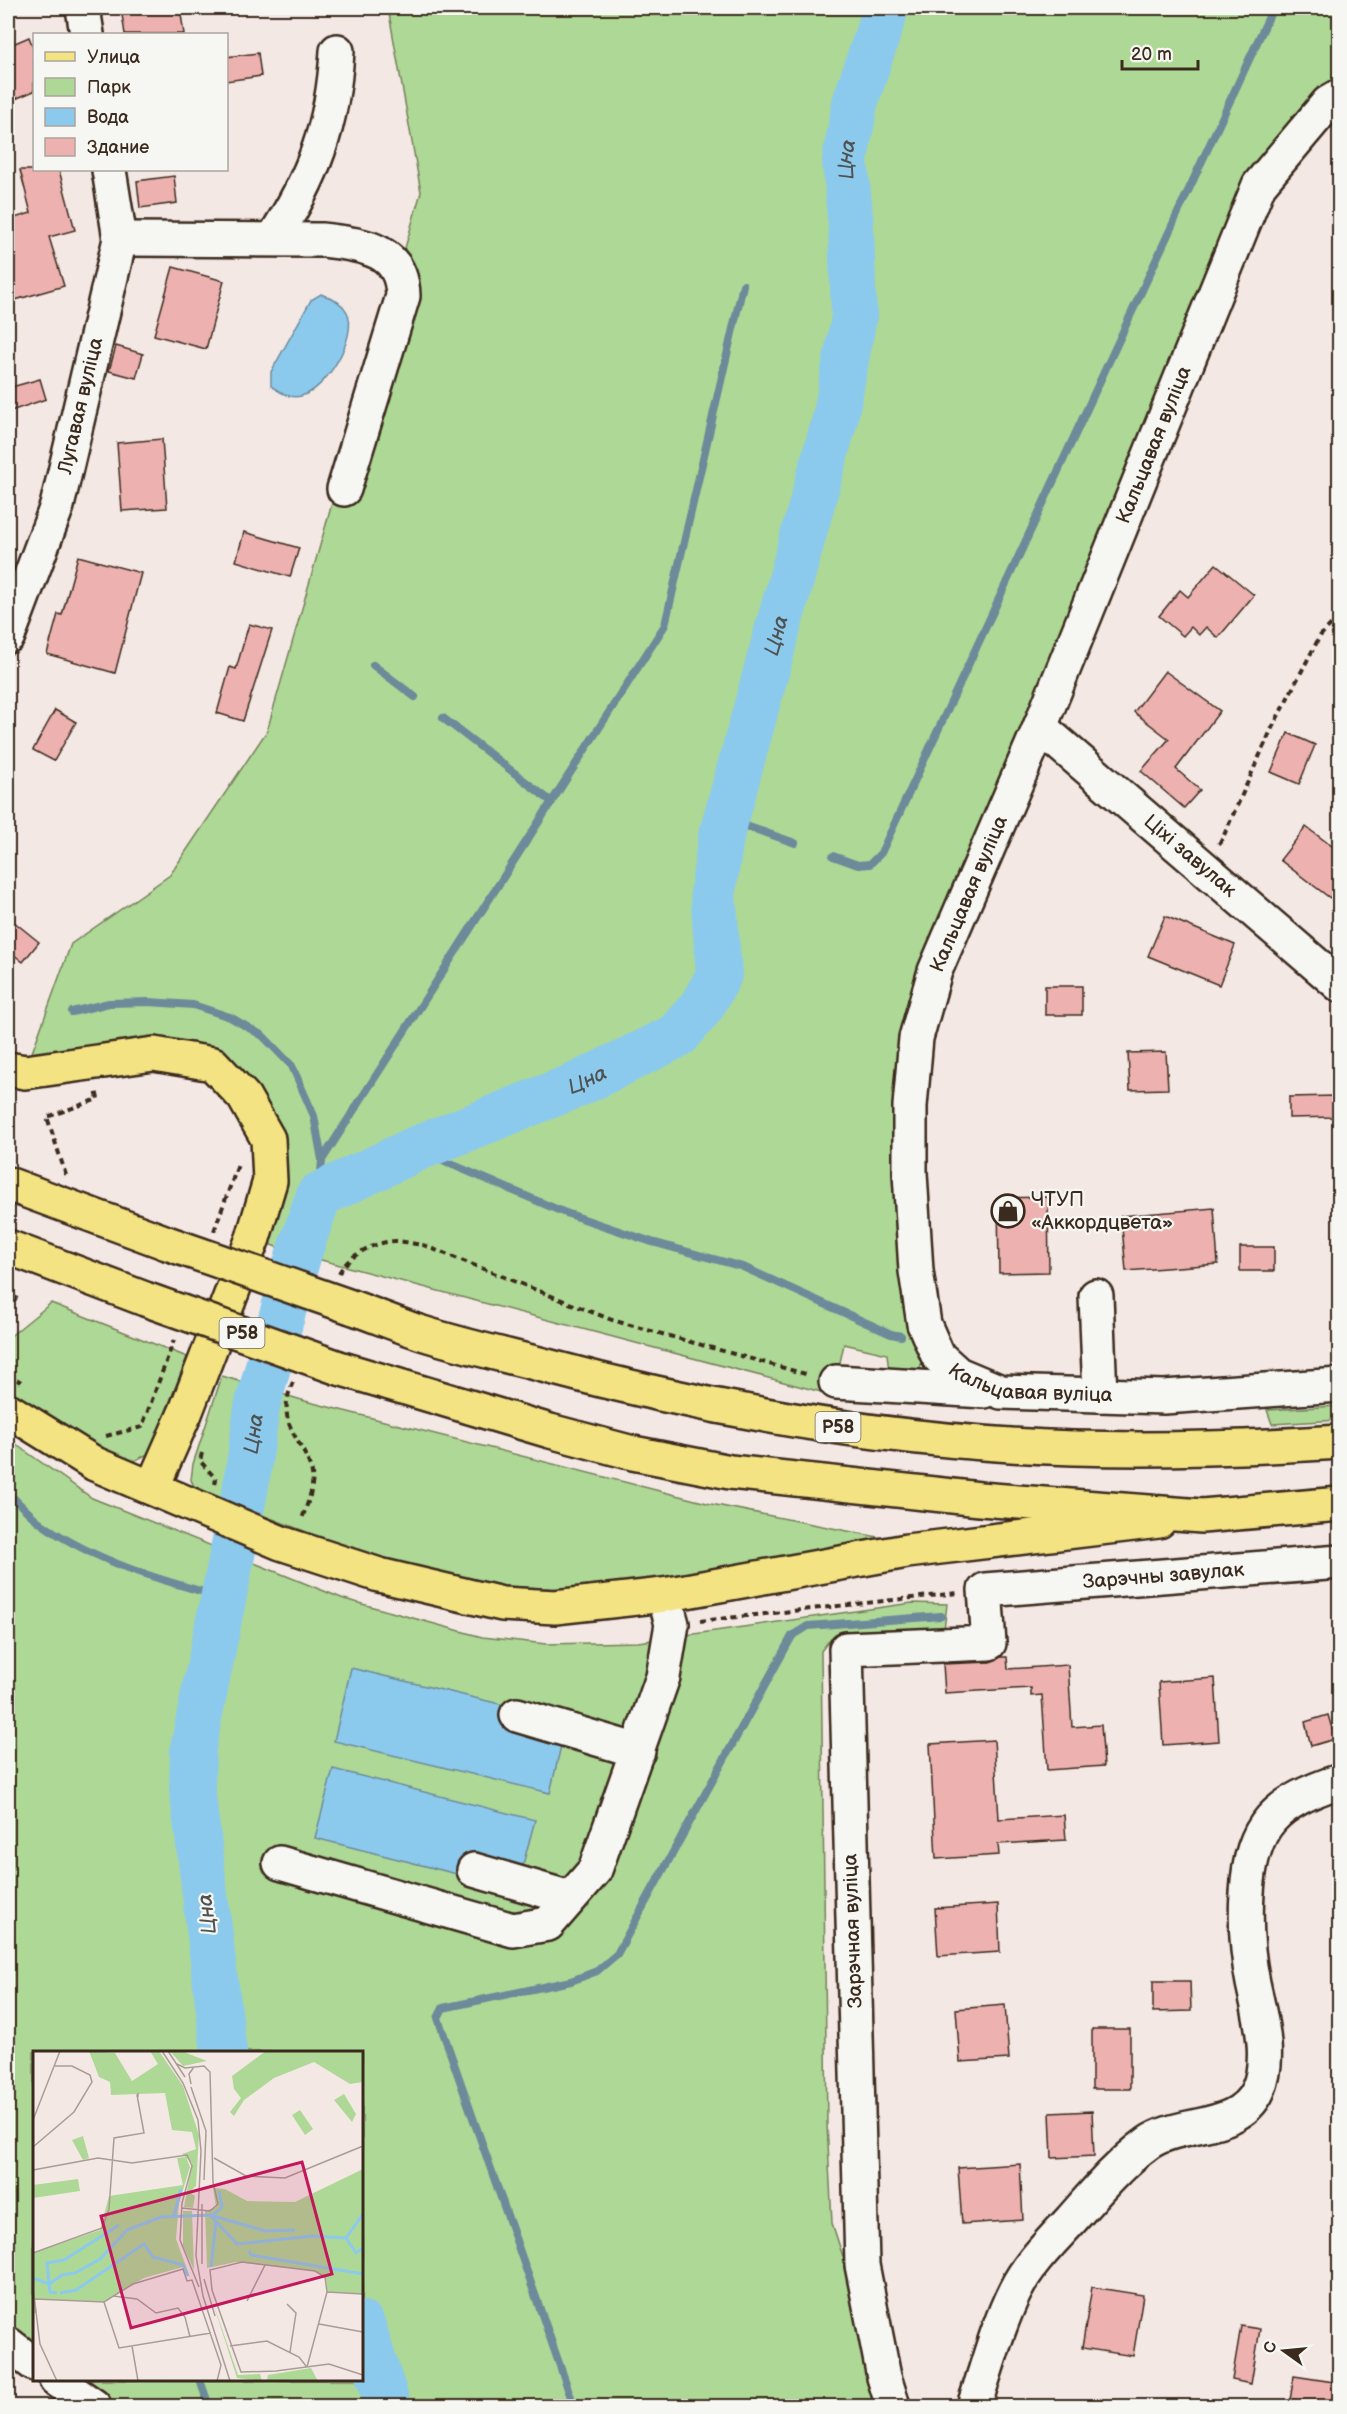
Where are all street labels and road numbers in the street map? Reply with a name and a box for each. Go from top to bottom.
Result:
street label: Лугавая вуліца [53,335,108,477]
street label: Кальцавая вуліца [1111,362,1197,527]
street label: Ціхі завулак [1139,810,1242,903]
street label: Кальцавая вуліца [925,812,1013,976]
road number: Р58 [220,1318,264,1348]
street label: Кальцавая вуліца [943,1359,1113,1407]
road number: Р58 [816,1412,860,1442]
street label: Зарэчны завулак [1082,1558,1245,1594]
street label: Зарэчная вуліца [838,1853,868,2009]

